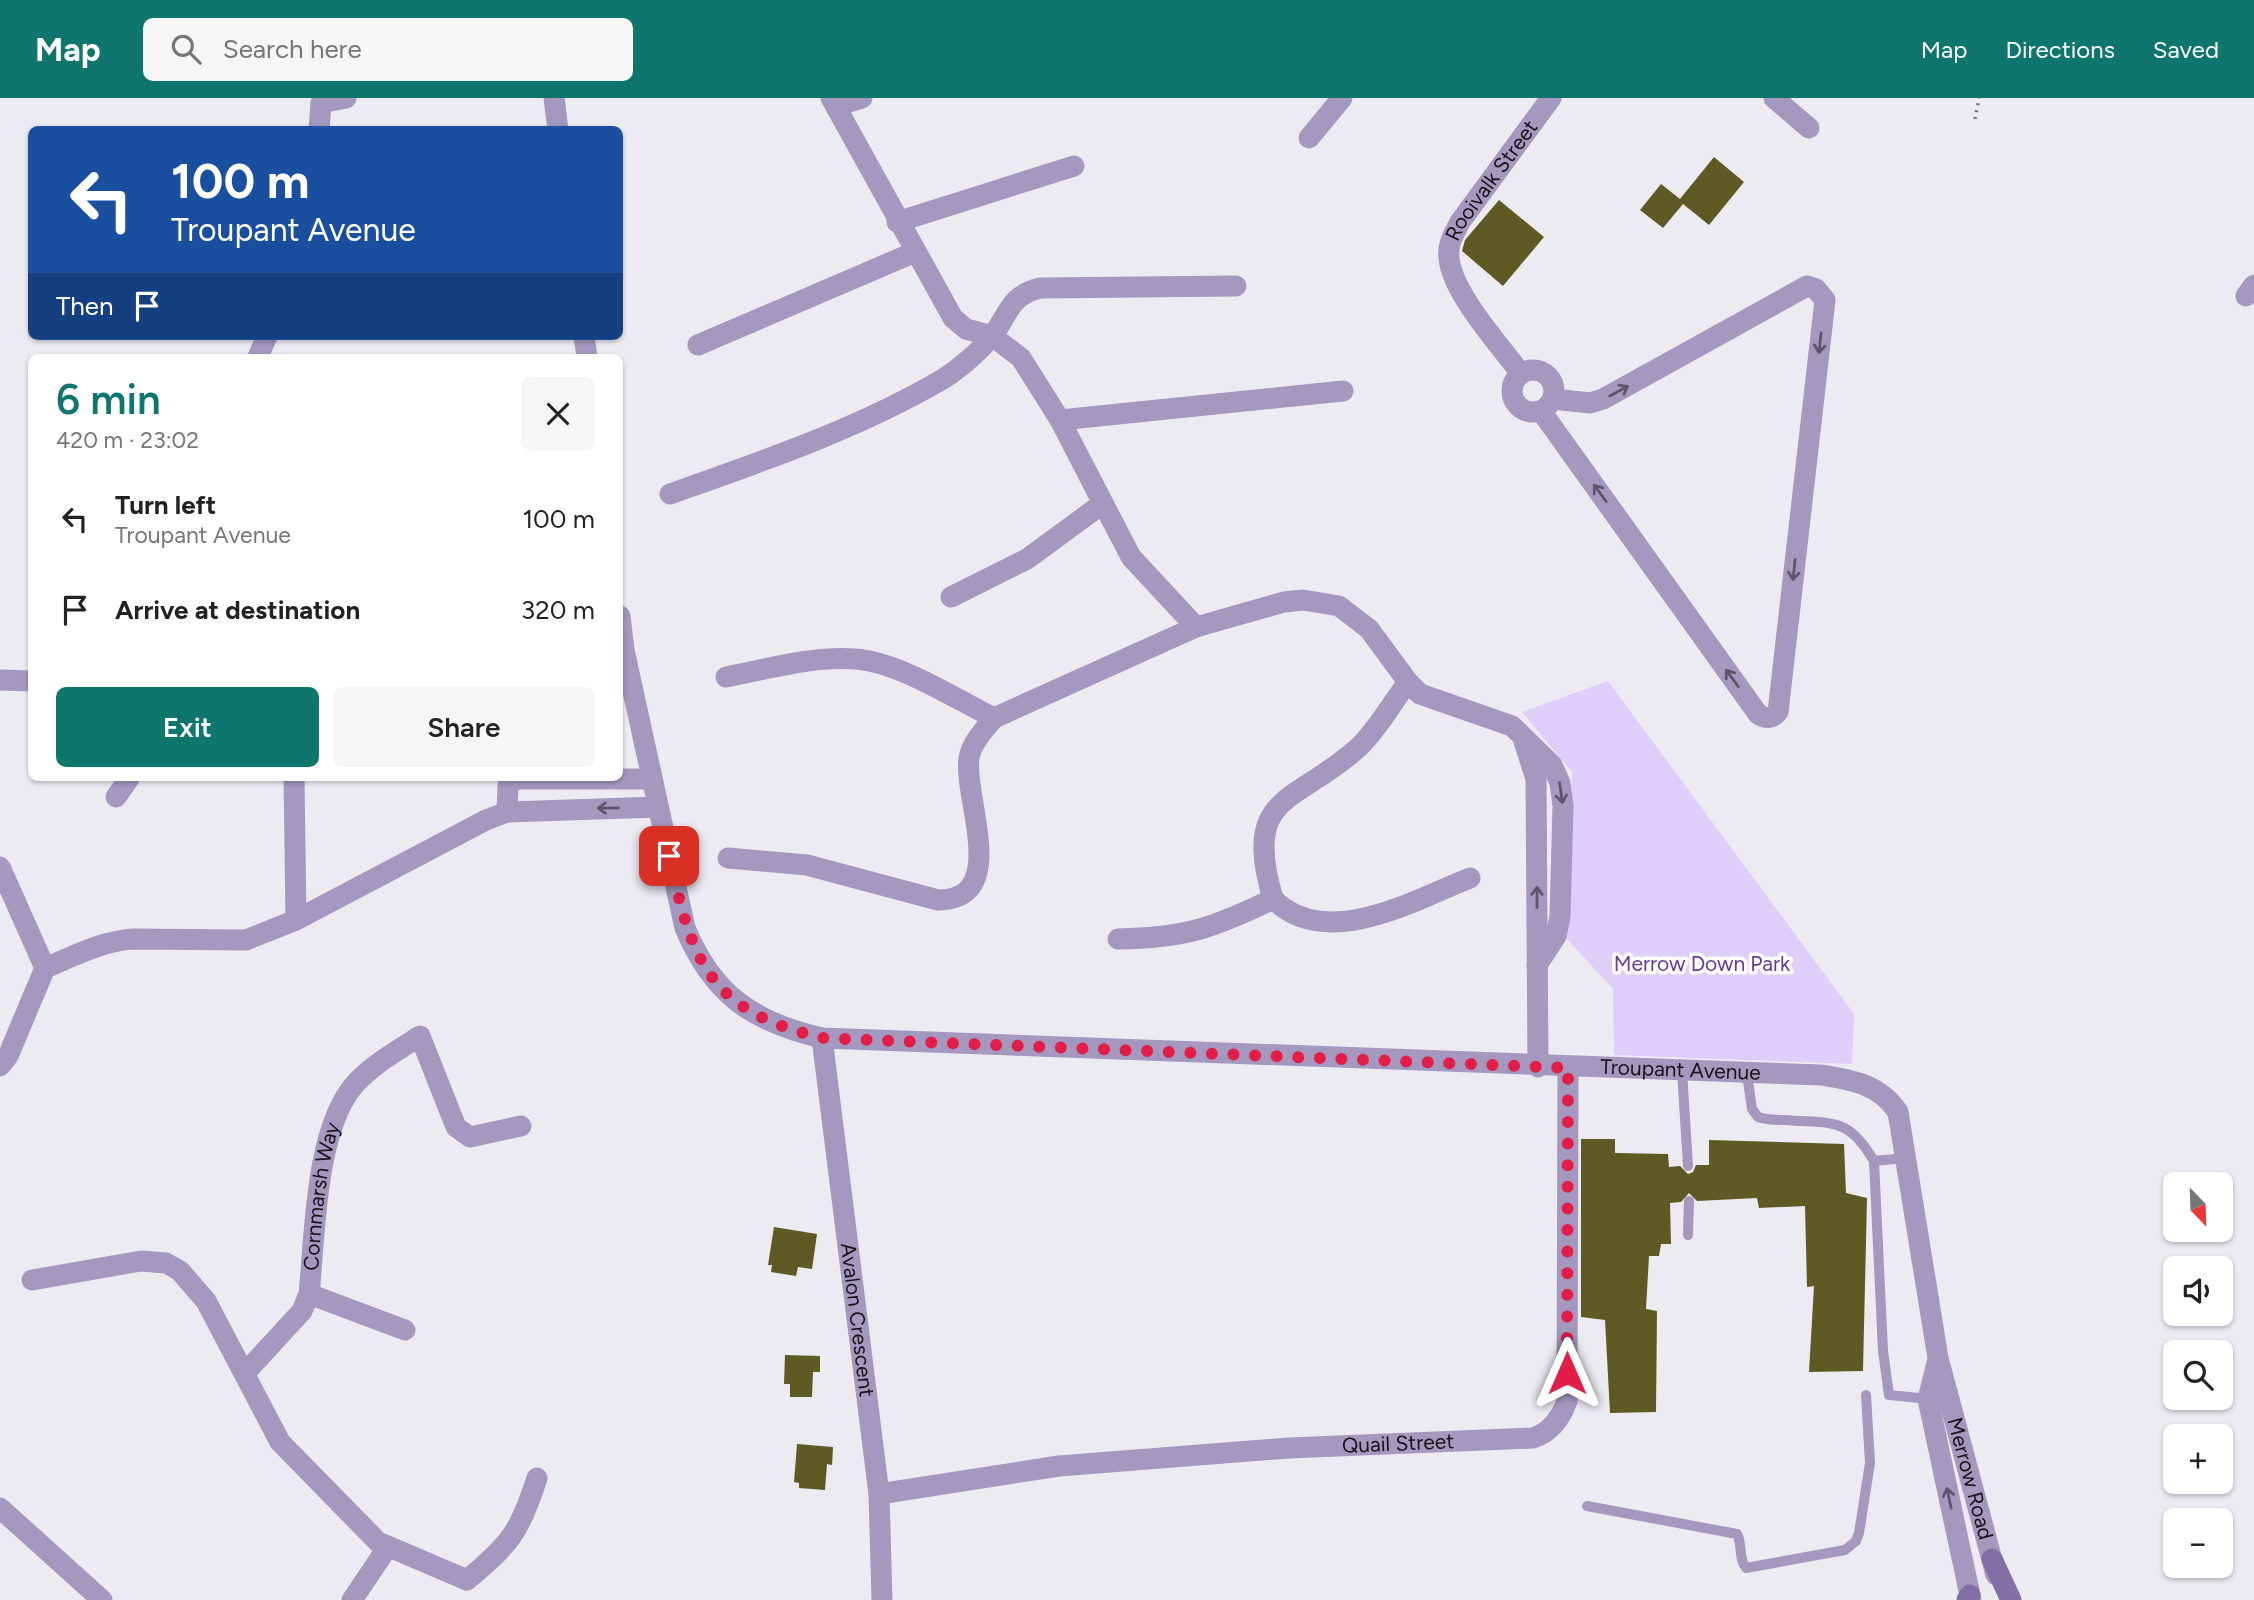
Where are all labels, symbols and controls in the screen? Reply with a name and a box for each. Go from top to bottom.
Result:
search box [143,18,633,81]
text: Map [35,30,101,69]
icon: search [167,30,205,68]
text: Search here [223,33,362,65]
text: Map [1921,35,1967,64]
text: Directions [2005,35,2115,64]
text: Saved [2153,35,2219,64]
street label: Rooivalk Street [1439,115,1543,245]
text: 100 m [171,151,310,210]
icon: left [56,154,147,245]
text: Troupant Avenue [171,211,416,249]
icon: arrive [128,287,166,325]
text: Then [56,290,114,322]
one-way arrow [1813,332,1826,354]
text: 6 min [56,374,161,425]
button: close [521,377,595,451]
one-way arrow [1608,384,1628,398]
text: 420 m · 23:02 [56,426,199,454]
one-way arrow [1592,484,1607,503]
text: Turn left [115,489,216,521]
icon: left [56,500,94,538]
text: 100 m [522,503,595,535]
text: Troupant Avenue [115,521,291,549]
one-way arrow [1788,558,1801,580]
icon: arrive [56,591,94,629]
text: Arrive at destination [115,594,360,626]
text: 320 m [521,594,595,626]
one-way arrow [1725,669,1739,688]
button: Exit [56,687,319,767]
button: Share [333,687,595,767]
one-way arrow [1554,781,1567,804]
one-way arrow [597,801,620,815]
pin [639,826,699,886]
icon: arrive [650,837,688,875]
one-way arrow [1530,886,1544,909]
park label: Merrow Down Park [1614,951,1791,976]
street label: Troupant Avenue [1600,1054,1761,1085]
street label: Cornmarsh Way [298,1119,345,1272]
north arrow [2163,1172,2233,1242]
map controls [2163,1172,2233,1578]
street label: Avalon Crescent [836,1241,880,1398]
button: sound [2163,1256,2233,1326]
position arrow [1530,1336,1604,1410]
button: search [2163,1340,2233,1410]
street label: Merrow Road [1942,1415,1999,1542]
button: + [2163,1424,2233,1494]
street label: Quail Street [1341,1428,1455,1458]
one-way arrow [1942,1487,1956,1510]
button: − [2163,1508,2233,1578]

